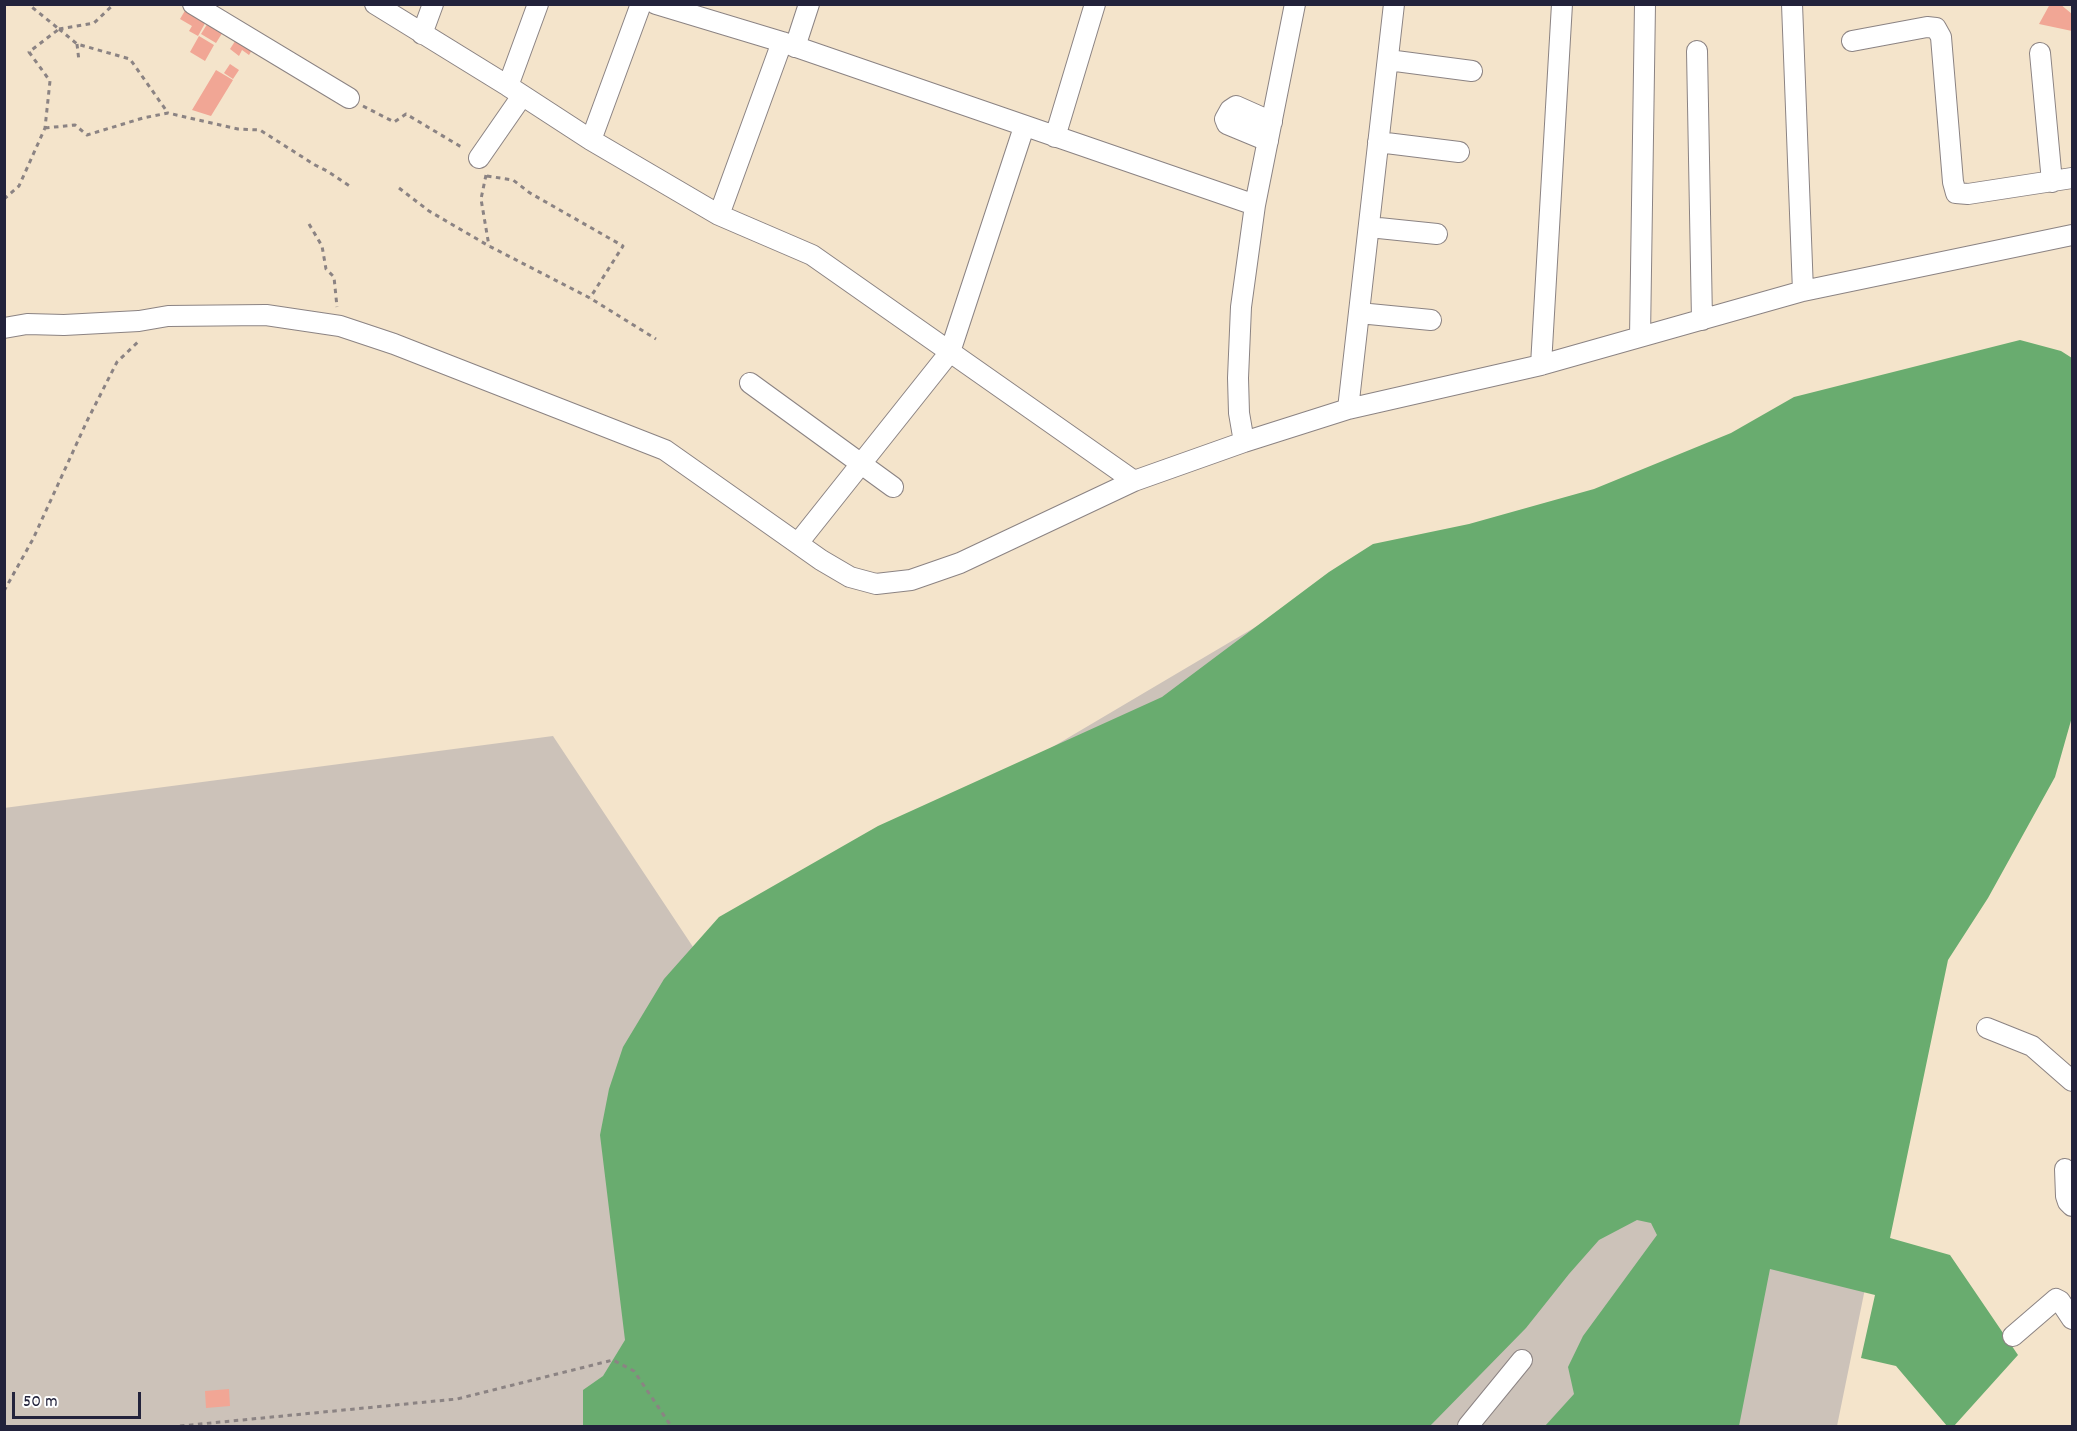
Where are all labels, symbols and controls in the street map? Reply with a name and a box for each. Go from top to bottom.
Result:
scale bar [15,1380,144,1418]
text: 50 m [23,1390,58,1415]

